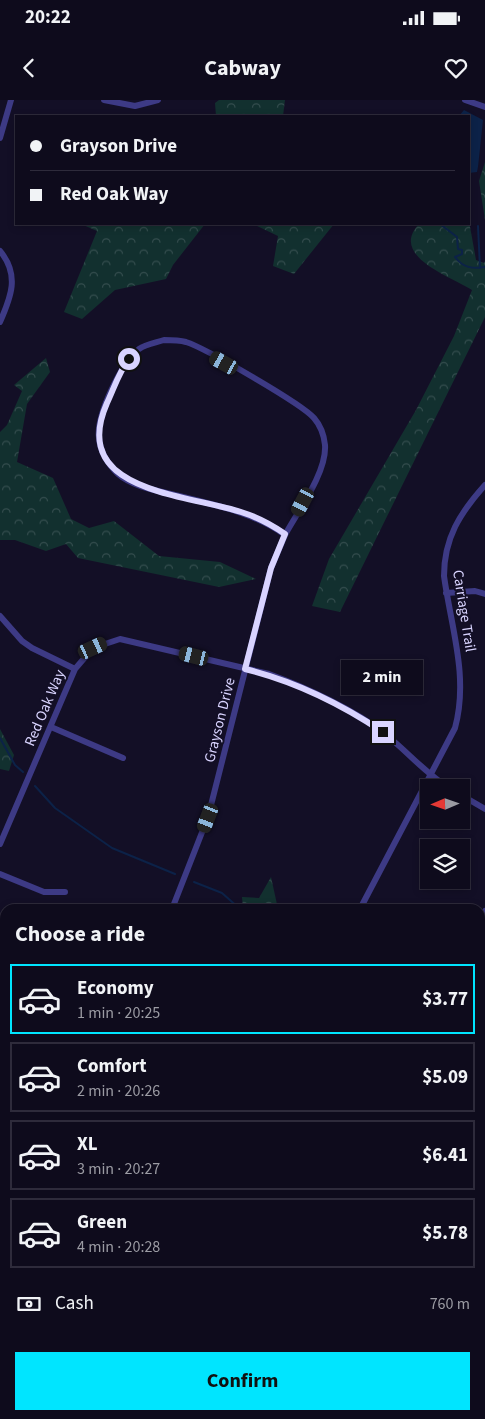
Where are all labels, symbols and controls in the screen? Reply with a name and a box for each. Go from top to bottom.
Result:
text: 20:22 [25,4,71,31]
text: Cabway [204,52,281,84]
icon: back [15,54,43,82]
icon: heart [442,54,470,82]
text: Grayson Drive [60,133,177,160]
text: Red Oak Way [60,181,168,208]
route start [118,348,140,370]
car [207,349,240,377]
car [289,485,316,519]
street label: Carriage Trail [447,568,481,654]
car [76,635,109,661]
car [177,645,210,667]
callout: 2 min [342,660,424,694]
text: 2 min [363,666,401,688]
street label: Red Oak Way [19,667,71,749]
street label: Grayson Drive [199,675,241,765]
route end [372,721,394,743]
north arrow [420,779,470,829]
map controls [420,779,470,889]
car [195,801,220,835]
button: layers [420,839,470,889]
text: Choose a ride [15,918,145,950]
text: Economy [77,975,154,1002]
icon: car [17,977,62,1022]
text: $3.77 [422,986,468,1013]
text: 1 min · 20:25 [77,1002,160,1024]
text: Comfort [77,1053,147,1080]
icon: car [17,1055,62,1100]
text: $5.09 [422,1064,468,1091]
text: 2 min · 20:26 [77,1080,160,1102]
text: XL [77,1131,98,1158]
icon: car [17,1133,62,1178]
text: $6.41 [422,1142,468,1169]
text: 3 min · 20:27 [77,1158,160,1180]
text: Green [77,1209,127,1236]
icon: car [17,1211,62,1256]
text: $5.78 [422,1220,468,1247]
text: 4 min · 20:28 [77,1236,160,1258]
icon: cash [15,1290,43,1318]
text: Cash [55,1290,94,1317]
text: 760 m [430,1293,470,1315]
button: Confirm [15,1352,470,1410]

